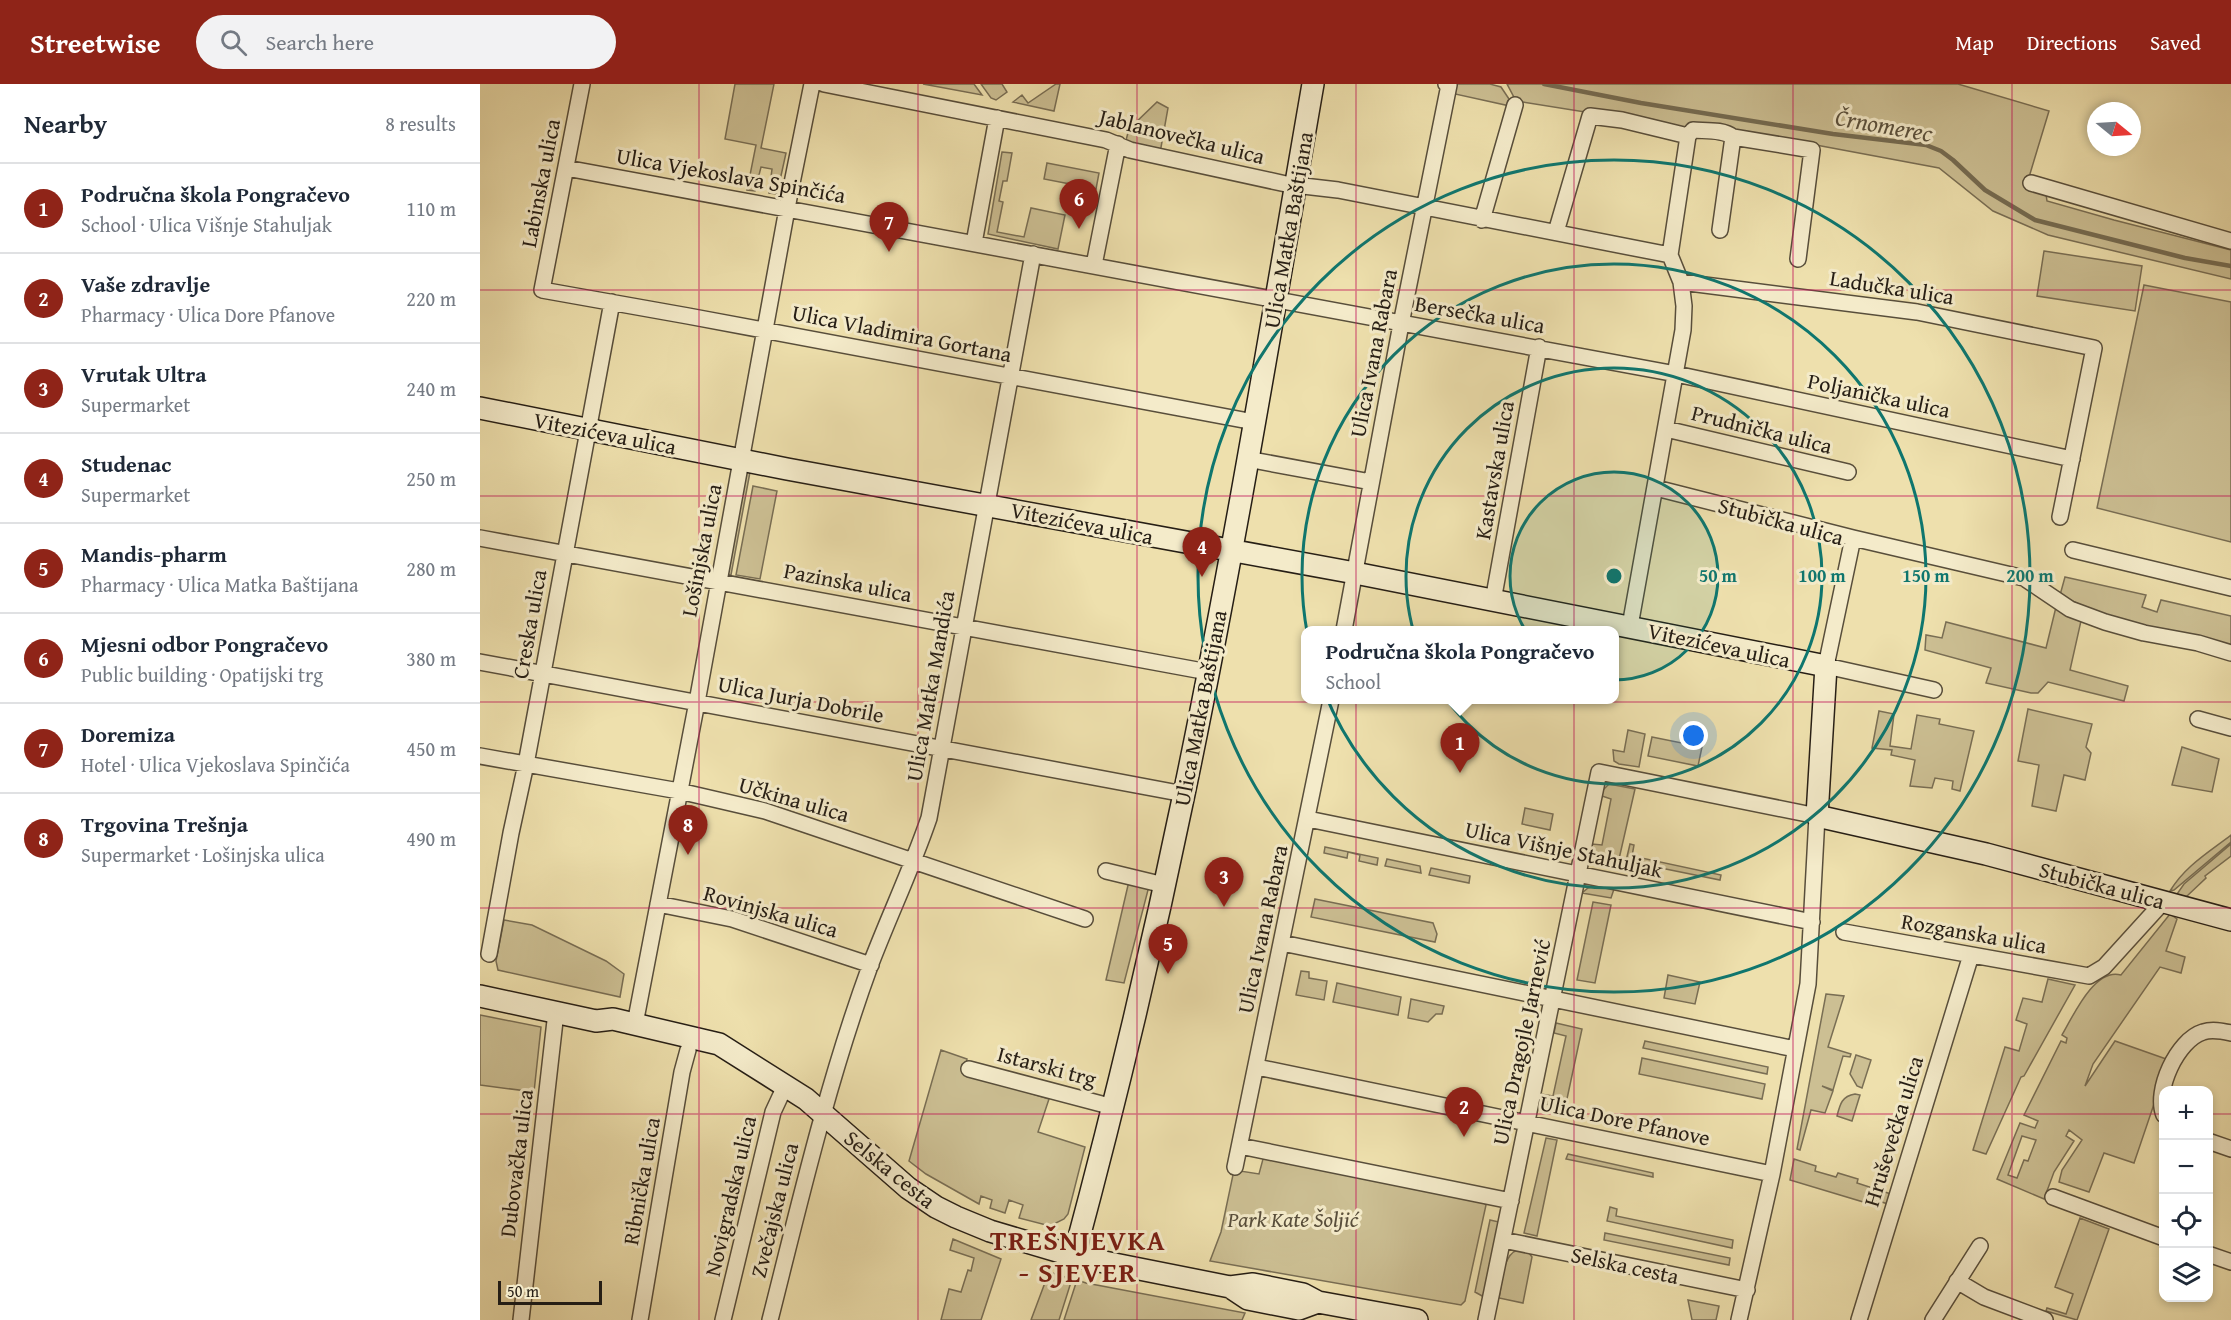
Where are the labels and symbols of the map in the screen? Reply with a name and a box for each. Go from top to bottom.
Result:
street label: Jablanovečka ulica [1093,99,1269,172]
water label: Črnomerec [1833,99,1936,151]
north arrow [2087,102,2141,156]
street label: Labinska ulica [512,115,568,250]
street label: Ulica Matka Baštijana [1255,129,1321,331]
street label: Ulica Vjekoslava Spinčića [614,139,849,211]
pin: 6 [1060,180,1098,229]
pin: 7 [870,202,908,252]
street label: Ladučka ulica [1828,261,1957,313]
street label: Ulica Ivana Rabara [1341,265,1405,440]
street label: Bersečka ulica [1412,287,1548,341]
street label: Ulica Vladimira Gortana [789,296,1015,370]
street label: Poljanička ulica [1805,364,1954,426]
street label: Prudnička ulica [1688,396,1836,462]
street label: Kastavska ulica [1466,397,1522,542]
street label: Vitezićeva ulica [531,403,680,463]
street label: Lošinjska ulica [672,480,730,619]
street label: Stubička ulica [1715,489,1848,553]
street label: Vitezićeva ulica [1008,493,1157,553]
pin: 4 [1182,528,1222,577]
street label: Pazinska ulica [781,554,915,610]
text: 50 m [1699,562,1738,589]
text: 100 m [1798,562,1846,589]
text: 150 m [1902,562,1950,589]
text: 200 m [2006,562,2054,589]
street label: Creska ulica [504,566,554,681]
centre of rings [1604,566,1624,586]
street label: Ulica Matka Mandića [897,587,963,784]
street label: Ulica Matka Baštijana [1165,607,1235,809]
street label: Vitezićeva ulica [1645,614,1794,676]
street label: Ulica Jurja Dobrile [715,667,887,731]
your location [1679,721,1708,750]
pin: 1 [1440,724,1480,773]
street label: Učkina ulica [735,768,854,830]
pin: 8 [668,806,708,855]
street label: Ulica Višnje Stahuljak [1462,812,1667,886]
street label: Ulica Ivana Rabara [1229,841,1296,1016]
street label: Stubička ulica [2036,853,2169,917]
pin: 3 [1204,858,1244,907]
street label: Rovinjska ulica [700,877,843,946]
street label: Rozganska ulica [1899,904,2050,962]
pin: 5 [1148,924,1188,974]
street label: Ulica Dragojle Jarnević [1484,936,1559,1148]
street label: Istarski trg [994,1037,1100,1095]
street label: Hruševečka ulica [1855,1051,1931,1210]
street label: Ulica Dore Pfanove [1537,1086,1713,1154]
street label: Dubovačka ulica [491,1087,541,1239]
pin: 2 [1444,1088,1484,1137]
street label: Novigradska ulica [696,1112,764,1279]
street label: Ribnička ulica [614,1114,668,1247]
street label: Selska cesta [837,1122,943,1216]
street label: Zvečajska ulica [742,1139,806,1281]
park label: Park Kate Šoljić [1227,1203,1360,1235]
district label: TREŠNJEVKA - SJEVER [990,1219,1166,1292]
street label: Selska cesta [1568,1238,1682,1292]
scale bar [498,1278,602,1306]

